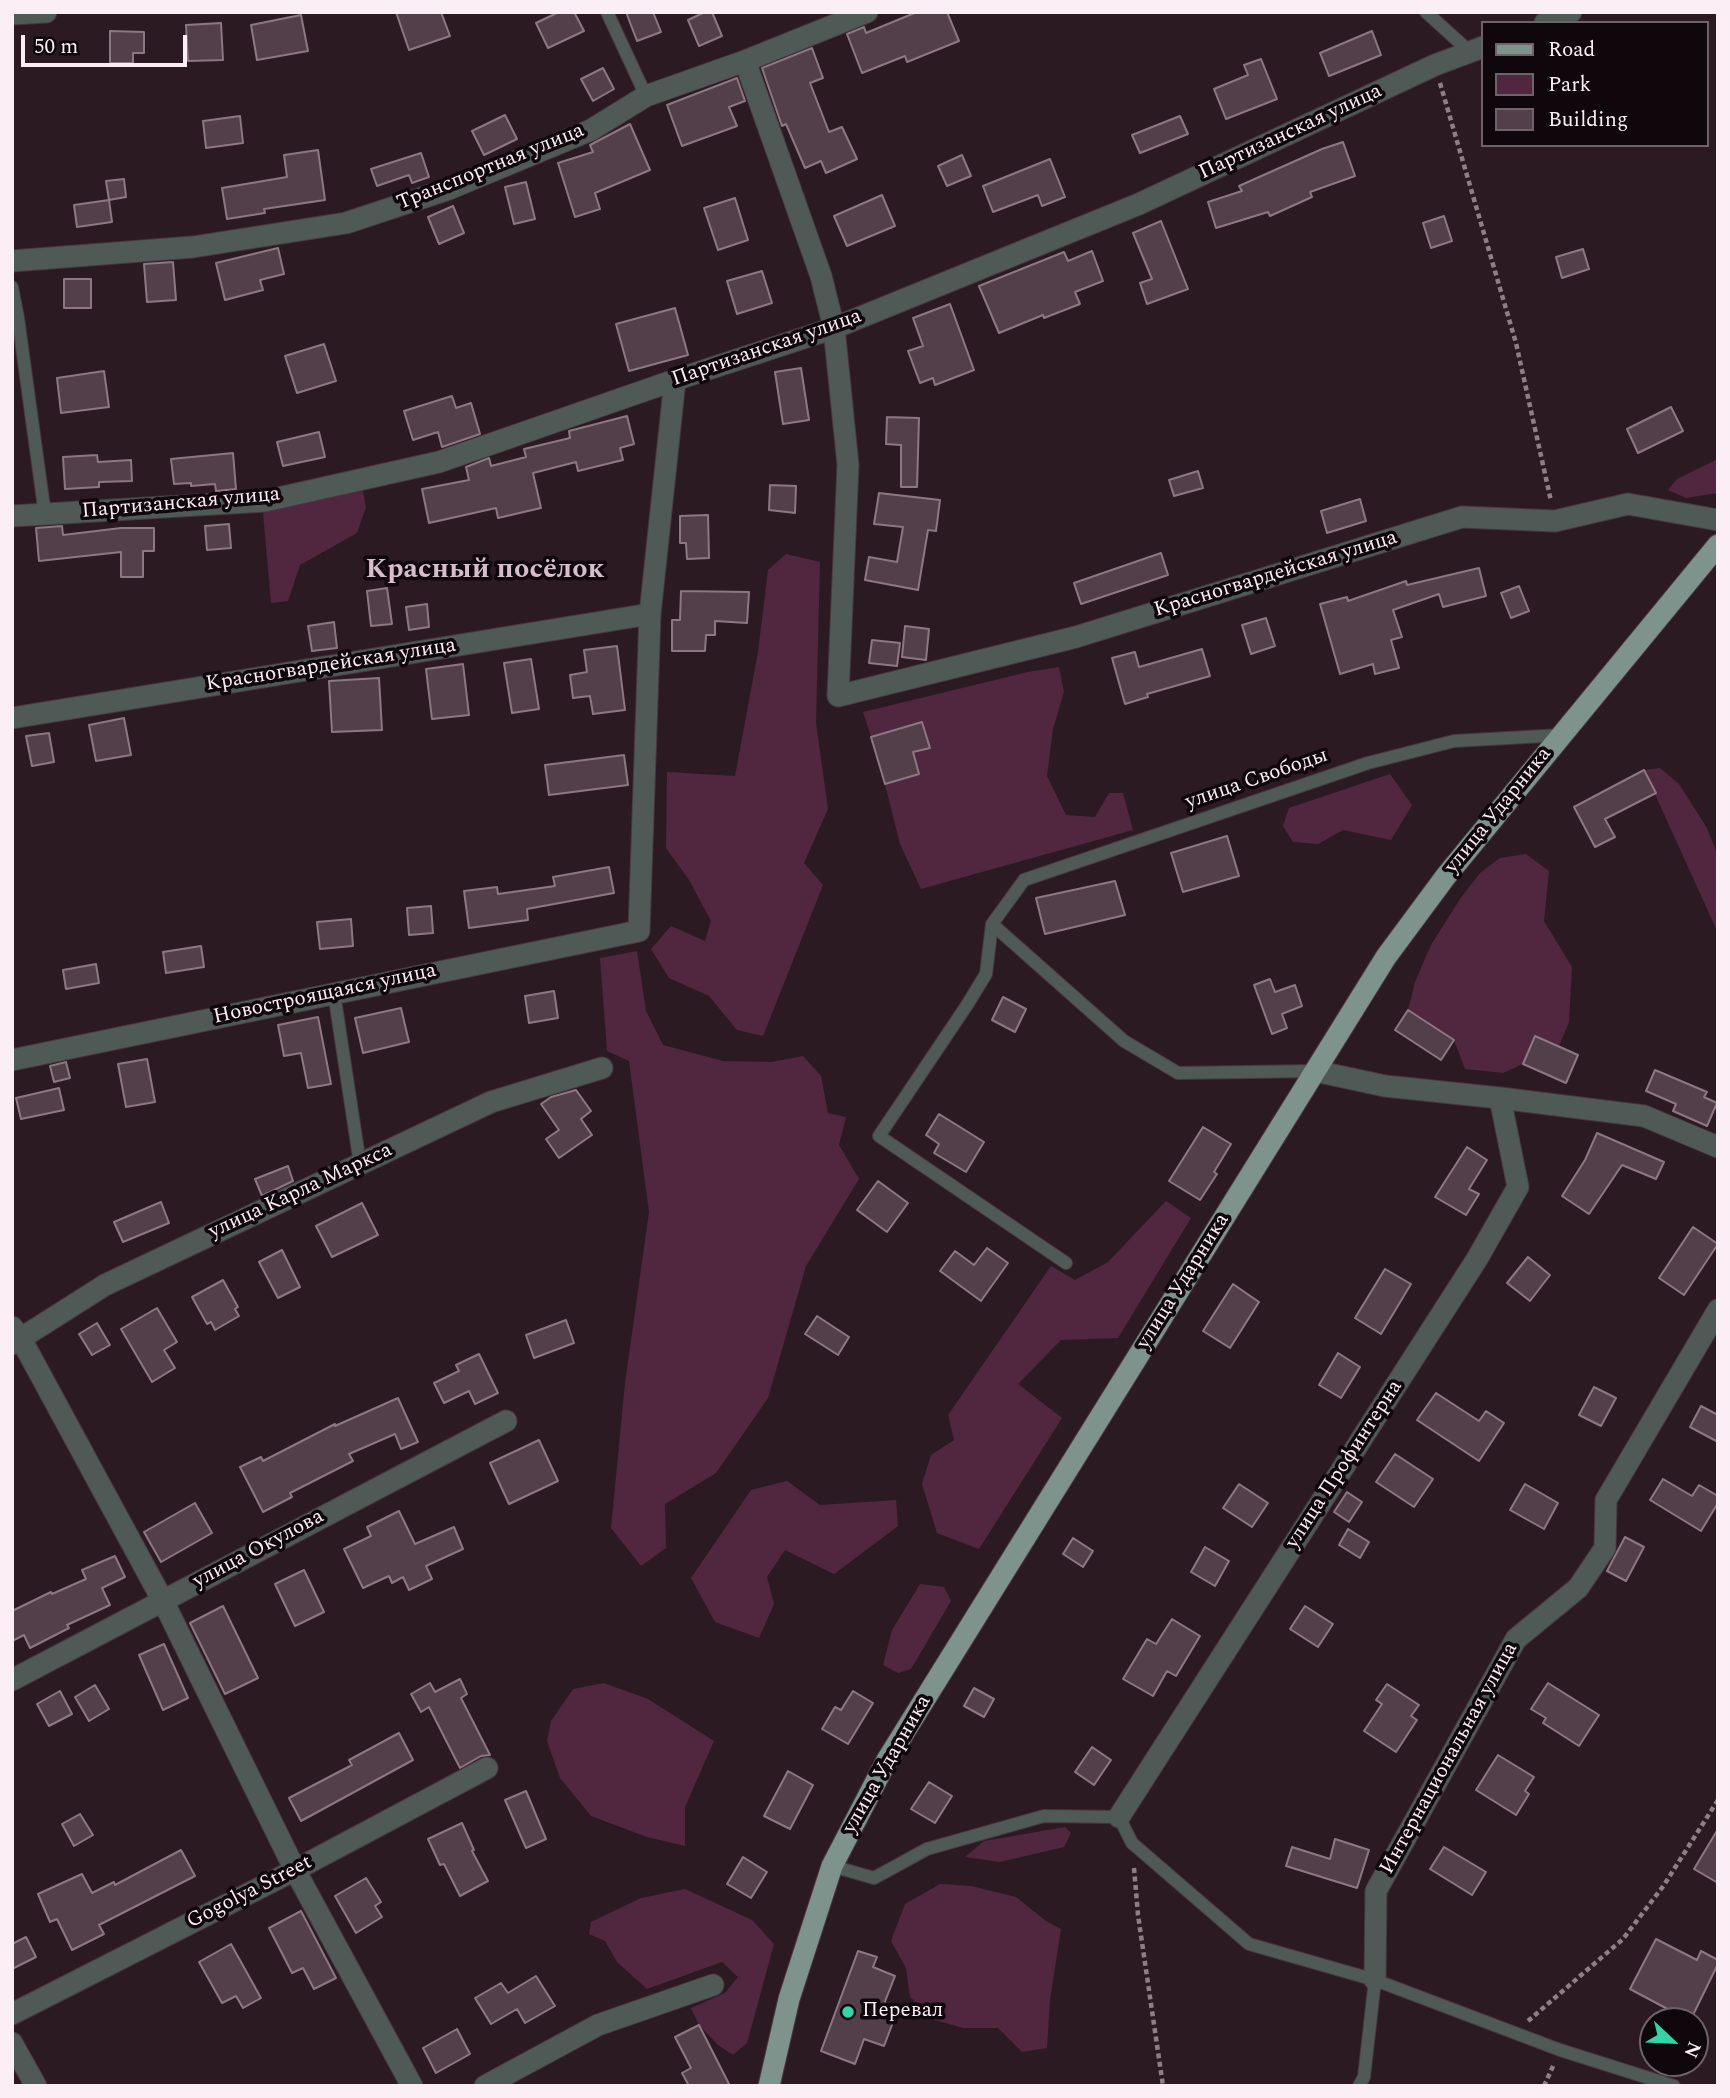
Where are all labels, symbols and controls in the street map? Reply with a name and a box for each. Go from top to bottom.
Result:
scale bar [24,21,191,65]
legend [1482,21,1709,147]
text: 50 m [34,31,78,63]
text: Road [1548,34,1595,66]
text: Park [1548,69,1591,101]
street label: Партизанская улица [1196,80,1386,186]
text: Building [1548,104,1628,136]
street label: Транспортная улица [394,119,588,217]
street label: Партизанская улица [669,305,865,393]
street label: Партизанская улица [81,483,281,525]
street label: Красногвардейская улица [1151,526,1401,624]
district label: Красный посёлок [366,555,604,589]
street label: Красногвардейская улица [204,634,458,698]
street label: улица Ударника [1440,743,1558,879]
street label: улица Свободы [1183,744,1331,816]
street label: Новостроящаяся улица [211,959,439,1031]
street label: улица Карла Маркса [205,1138,397,1246]
street label: улица Ударника [1132,1209,1236,1355]
street label: улица Профинтерна [1281,1376,1409,1554]
street label: улица Окулова [189,1505,329,1595]
street label: Интернациональная улица [1376,1639,1524,1879]
street label: улица Ударника [838,1691,938,1839]
street label: Gogolya Street [183,1851,317,1935]
place label: Перевал [862,1999,943,2025]
marker: Перевал [840,2004,856,2020]
north arrow [1639,2007,1709,2077]
text: N [1676,2037,1708,2062]

